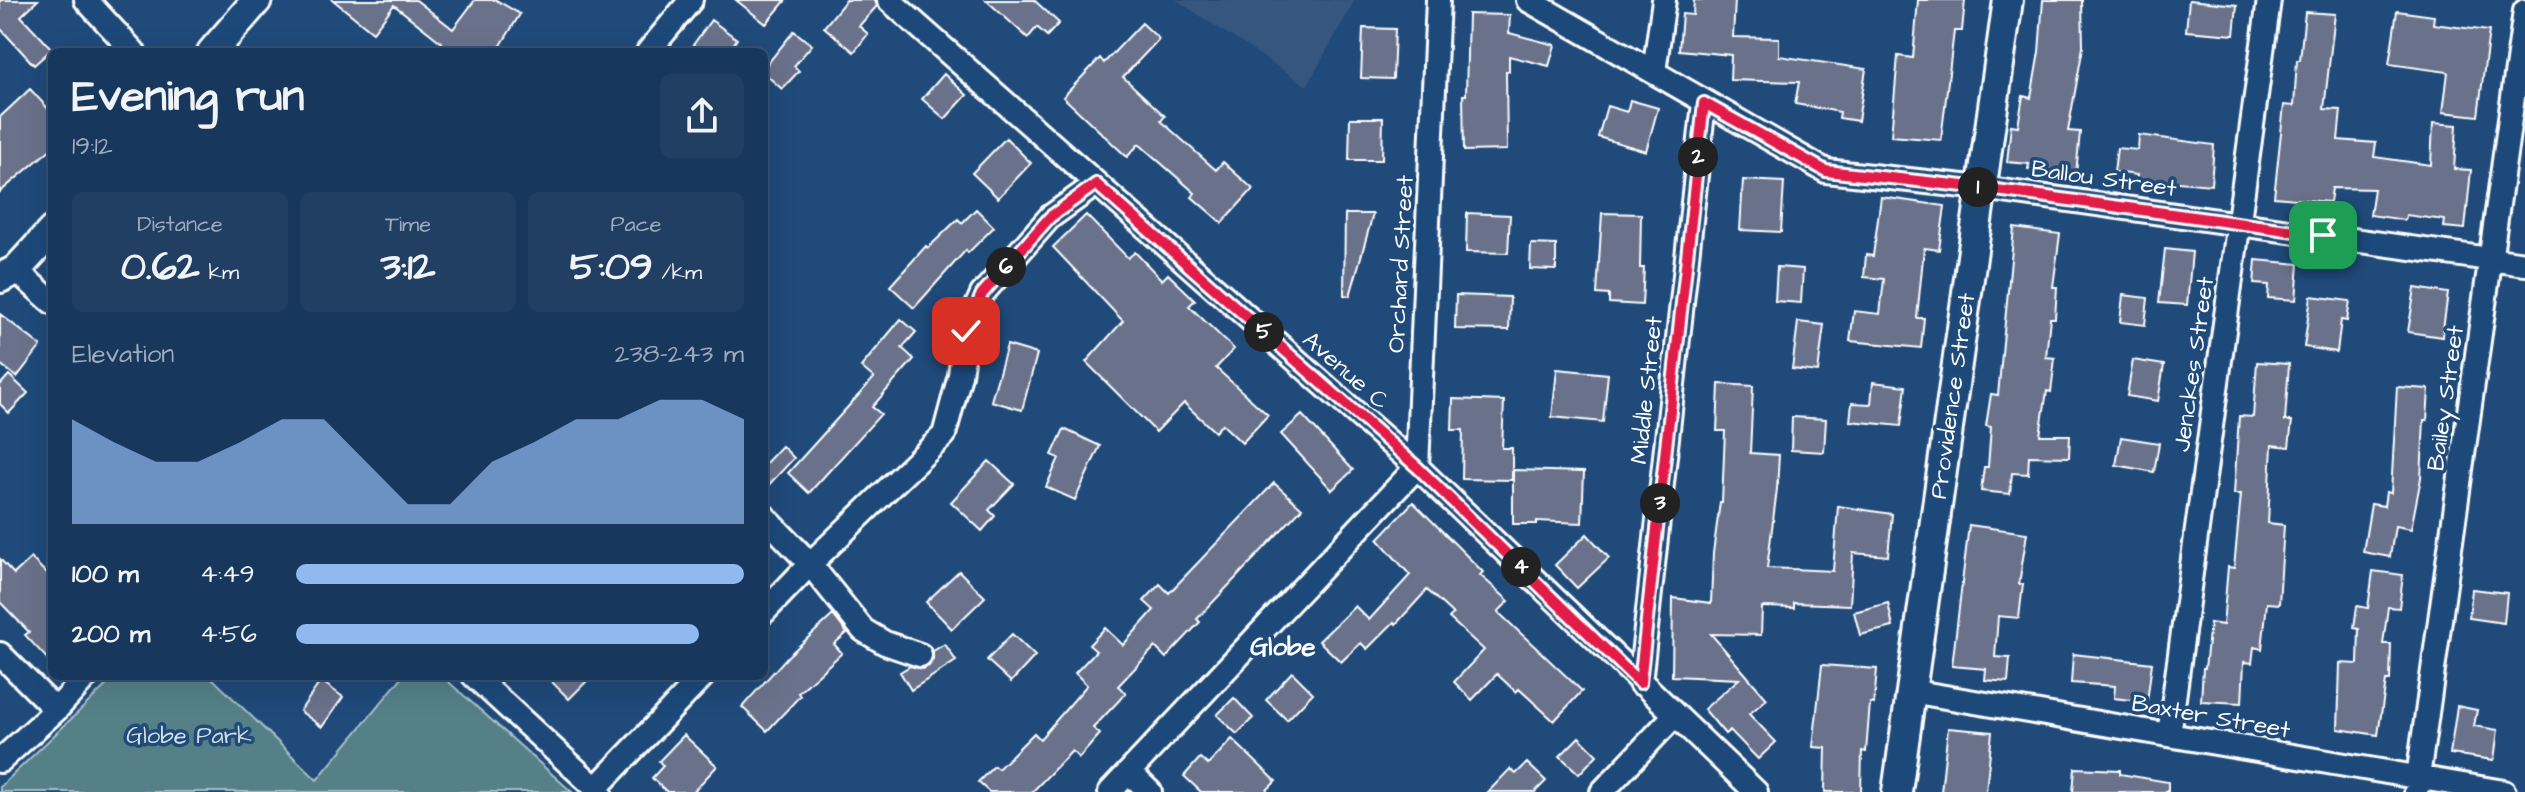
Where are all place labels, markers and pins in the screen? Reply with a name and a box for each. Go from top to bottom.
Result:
pin: 2 [1678,137,1718,177]
pin: 1 [1958,167,1998,207]
pin [2289,201,2357,269]
pin: 6 [986,247,1026,287]
pin [932,297,1000,365]
pin: 5 [1244,312,1284,352]
pin: 3 [1640,483,1680,523]
pin: 4 [1501,547,1541,587]

